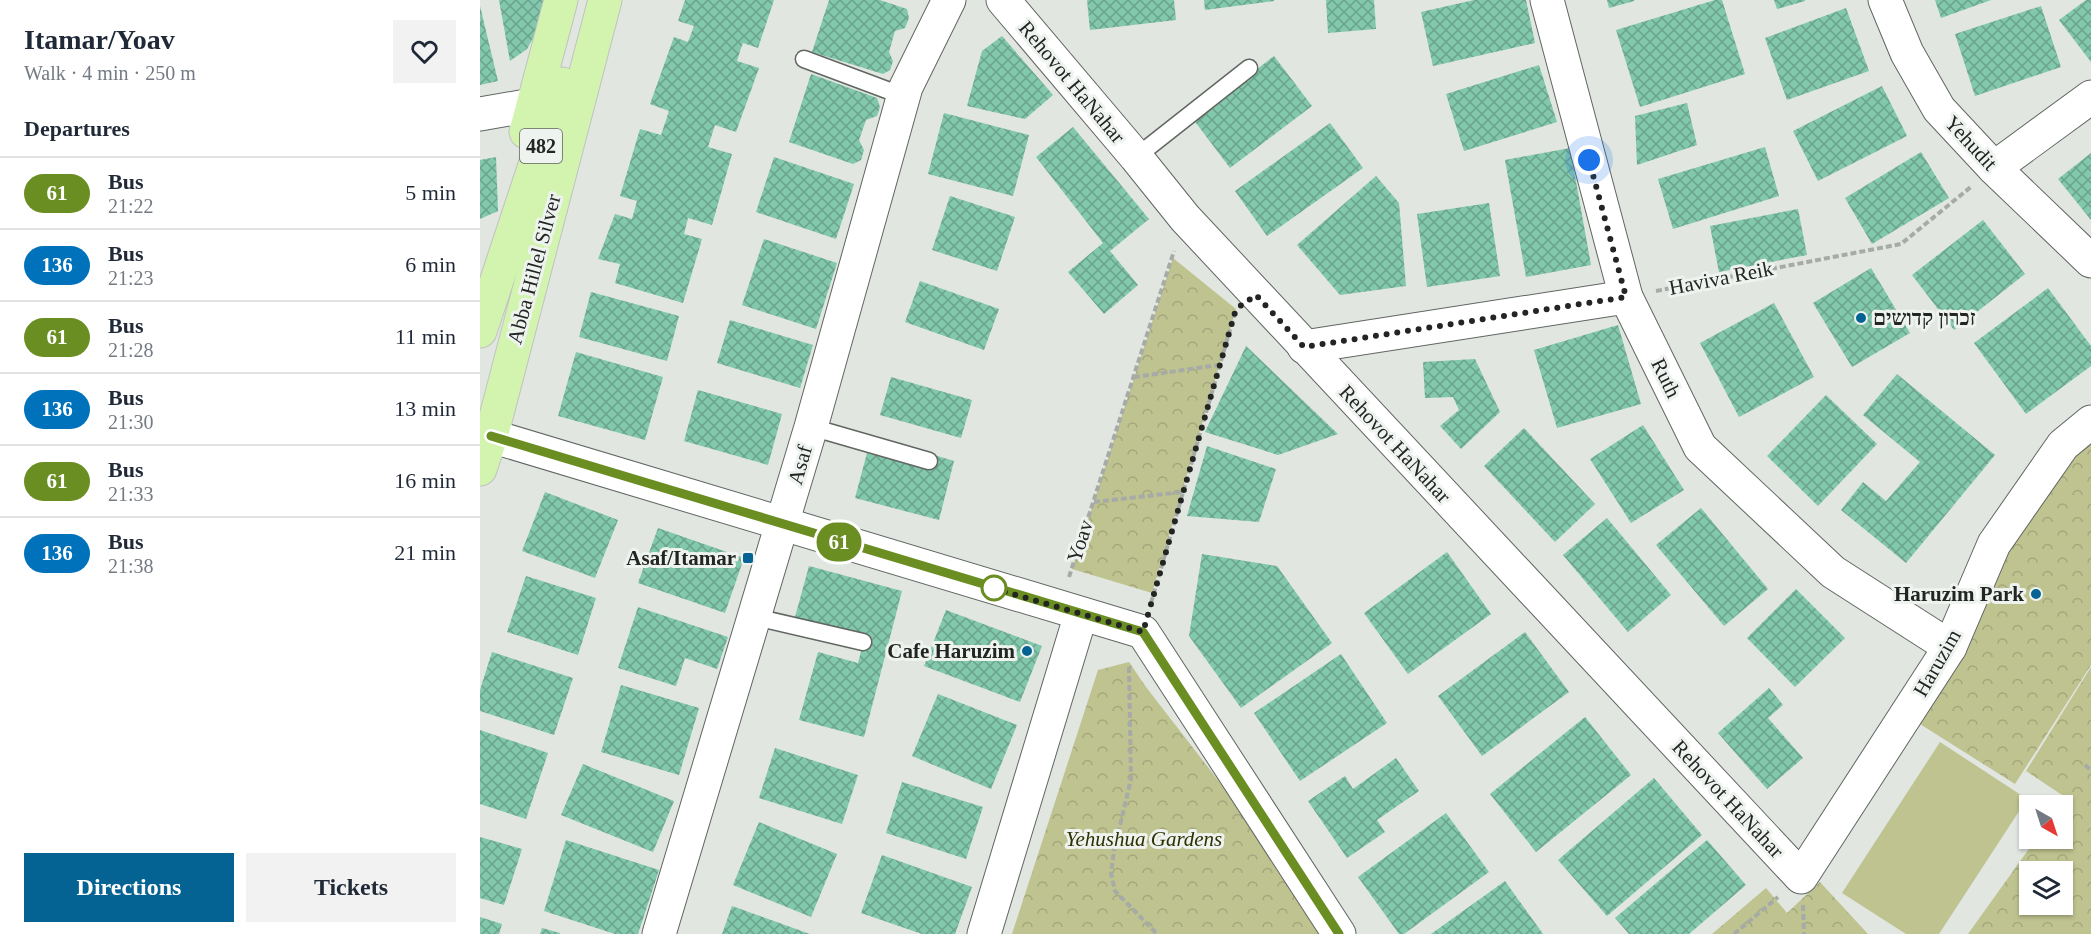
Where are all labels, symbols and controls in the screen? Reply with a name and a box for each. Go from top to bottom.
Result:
street label: Rehovot HaNahar [1014,16,1130,148]
button: heart [393,20,456,83]
text: Itamar/Yoav [24,24,175,55]
text: Walk · 4 min · 250 m [24,62,196,84]
street label: Yehudit [1940,111,2002,175]
text: Departures [24,116,130,141]
road number: 482 [520,129,562,163]
your location [1574,145,1604,175]
text: Bus [108,169,143,194]
text: 5 min [405,180,456,205]
text: 61 [47,181,68,205]
street label: Abba Hillel Silver [502,192,566,346]
text: 21:22 [108,195,154,217]
text: Bus [108,241,143,266]
text: 6 min [405,252,456,277]
text: 136 [41,253,73,277]
street label: Haviva Reik [1667,256,1776,300]
text: 21:23 [108,267,154,289]
place label: זכרון קדושים [1873,306,1976,330]
marker: זכרון קדושים [1854,311,1868,325]
text: Bus [108,313,143,338]
text: 11 min [395,324,456,349]
text: 61 [47,325,68,349]
text: 21:28 [108,339,154,361]
street label: Ruth [1646,354,1686,402]
street label: Rehovot HaNahar [1334,380,1456,508]
text: Bus [108,385,143,410]
text: 13 min [394,396,456,421]
text: 136 [41,397,73,421]
text: 21:30 [108,411,154,433]
street label: Asaf [783,443,817,487]
text: Bus [108,457,143,482]
text: 16 min [394,468,456,493]
text: 61 [47,469,68,493]
text: 21:33 [108,483,154,505]
street label: Yoav [1062,516,1098,565]
line badge: 61 [812,522,866,562]
text: Bus [108,529,143,554]
text: 61 [829,530,850,554]
text: 21 min [394,540,456,565]
text: 136 [41,541,73,565]
place label: Asaf/Itamar [626,546,736,570]
marker: Asaf/Itamar [741,551,755,565]
text: 21:38 [108,555,154,577]
unlabelled marker [981,575,1007,601]
place label: Haruzim Park [1894,582,2024,606]
marker: Haruzim Park [2029,587,2043,601]
street label: Haruzim [1908,625,1966,701]
place label: Cafe Haruzim [887,639,1016,663]
marker: Cafe Haruzim [1020,644,1034,658]
street label: Rehovot HaNahar [1667,735,1789,863]
north arrow [2019,795,2073,849]
map controls [2019,795,2073,915]
park label: Yehushua Gardens [1066,827,1222,851]
button: Directions [24,853,234,922]
button: Tickets [246,853,456,922]
button: layers [2019,861,2073,915]

